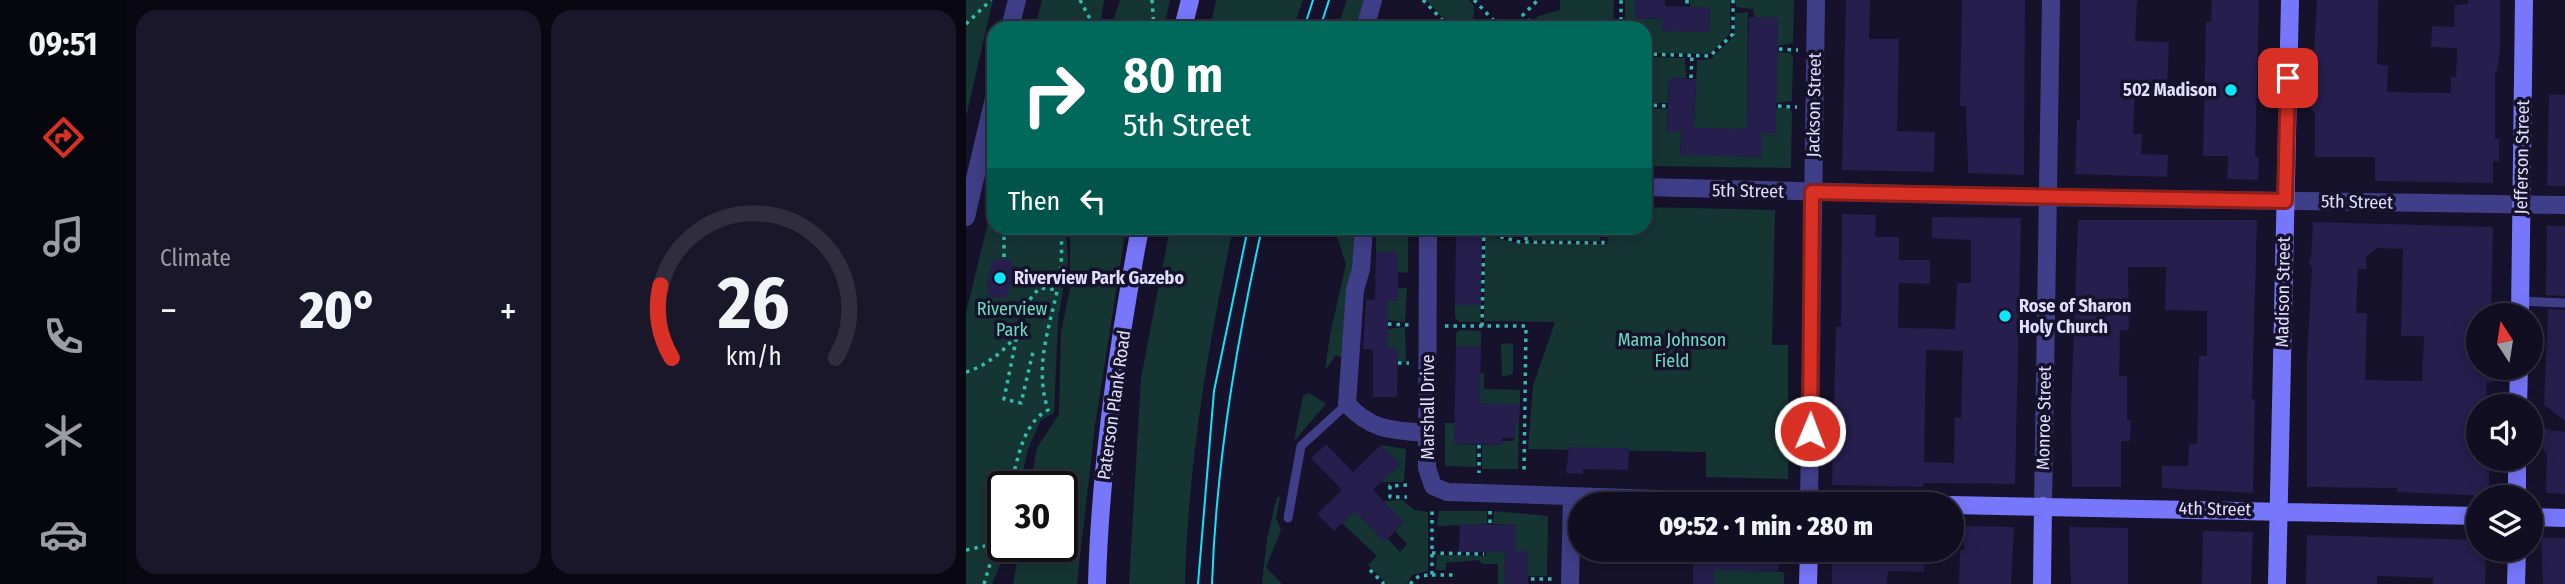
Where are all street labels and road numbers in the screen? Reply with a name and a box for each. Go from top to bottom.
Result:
street label: Jackson Street [1802,52,1826,158]
street label: Jefferson Street [2510,99,2534,215]
street label: 5th Street [1712,179,1784,203]
street label: 5th Street [2321,190,2393,214]
street label: Madison Street [2271,236,2295,348]
street label: Paterson Plank Road [1093,329,1135,481]
street label: Marshall Drive [1417,354,1439,460]
street label: Monroe Street [2032,366,2056,470]
street label: 4th Street [2179,497,2252,521]

